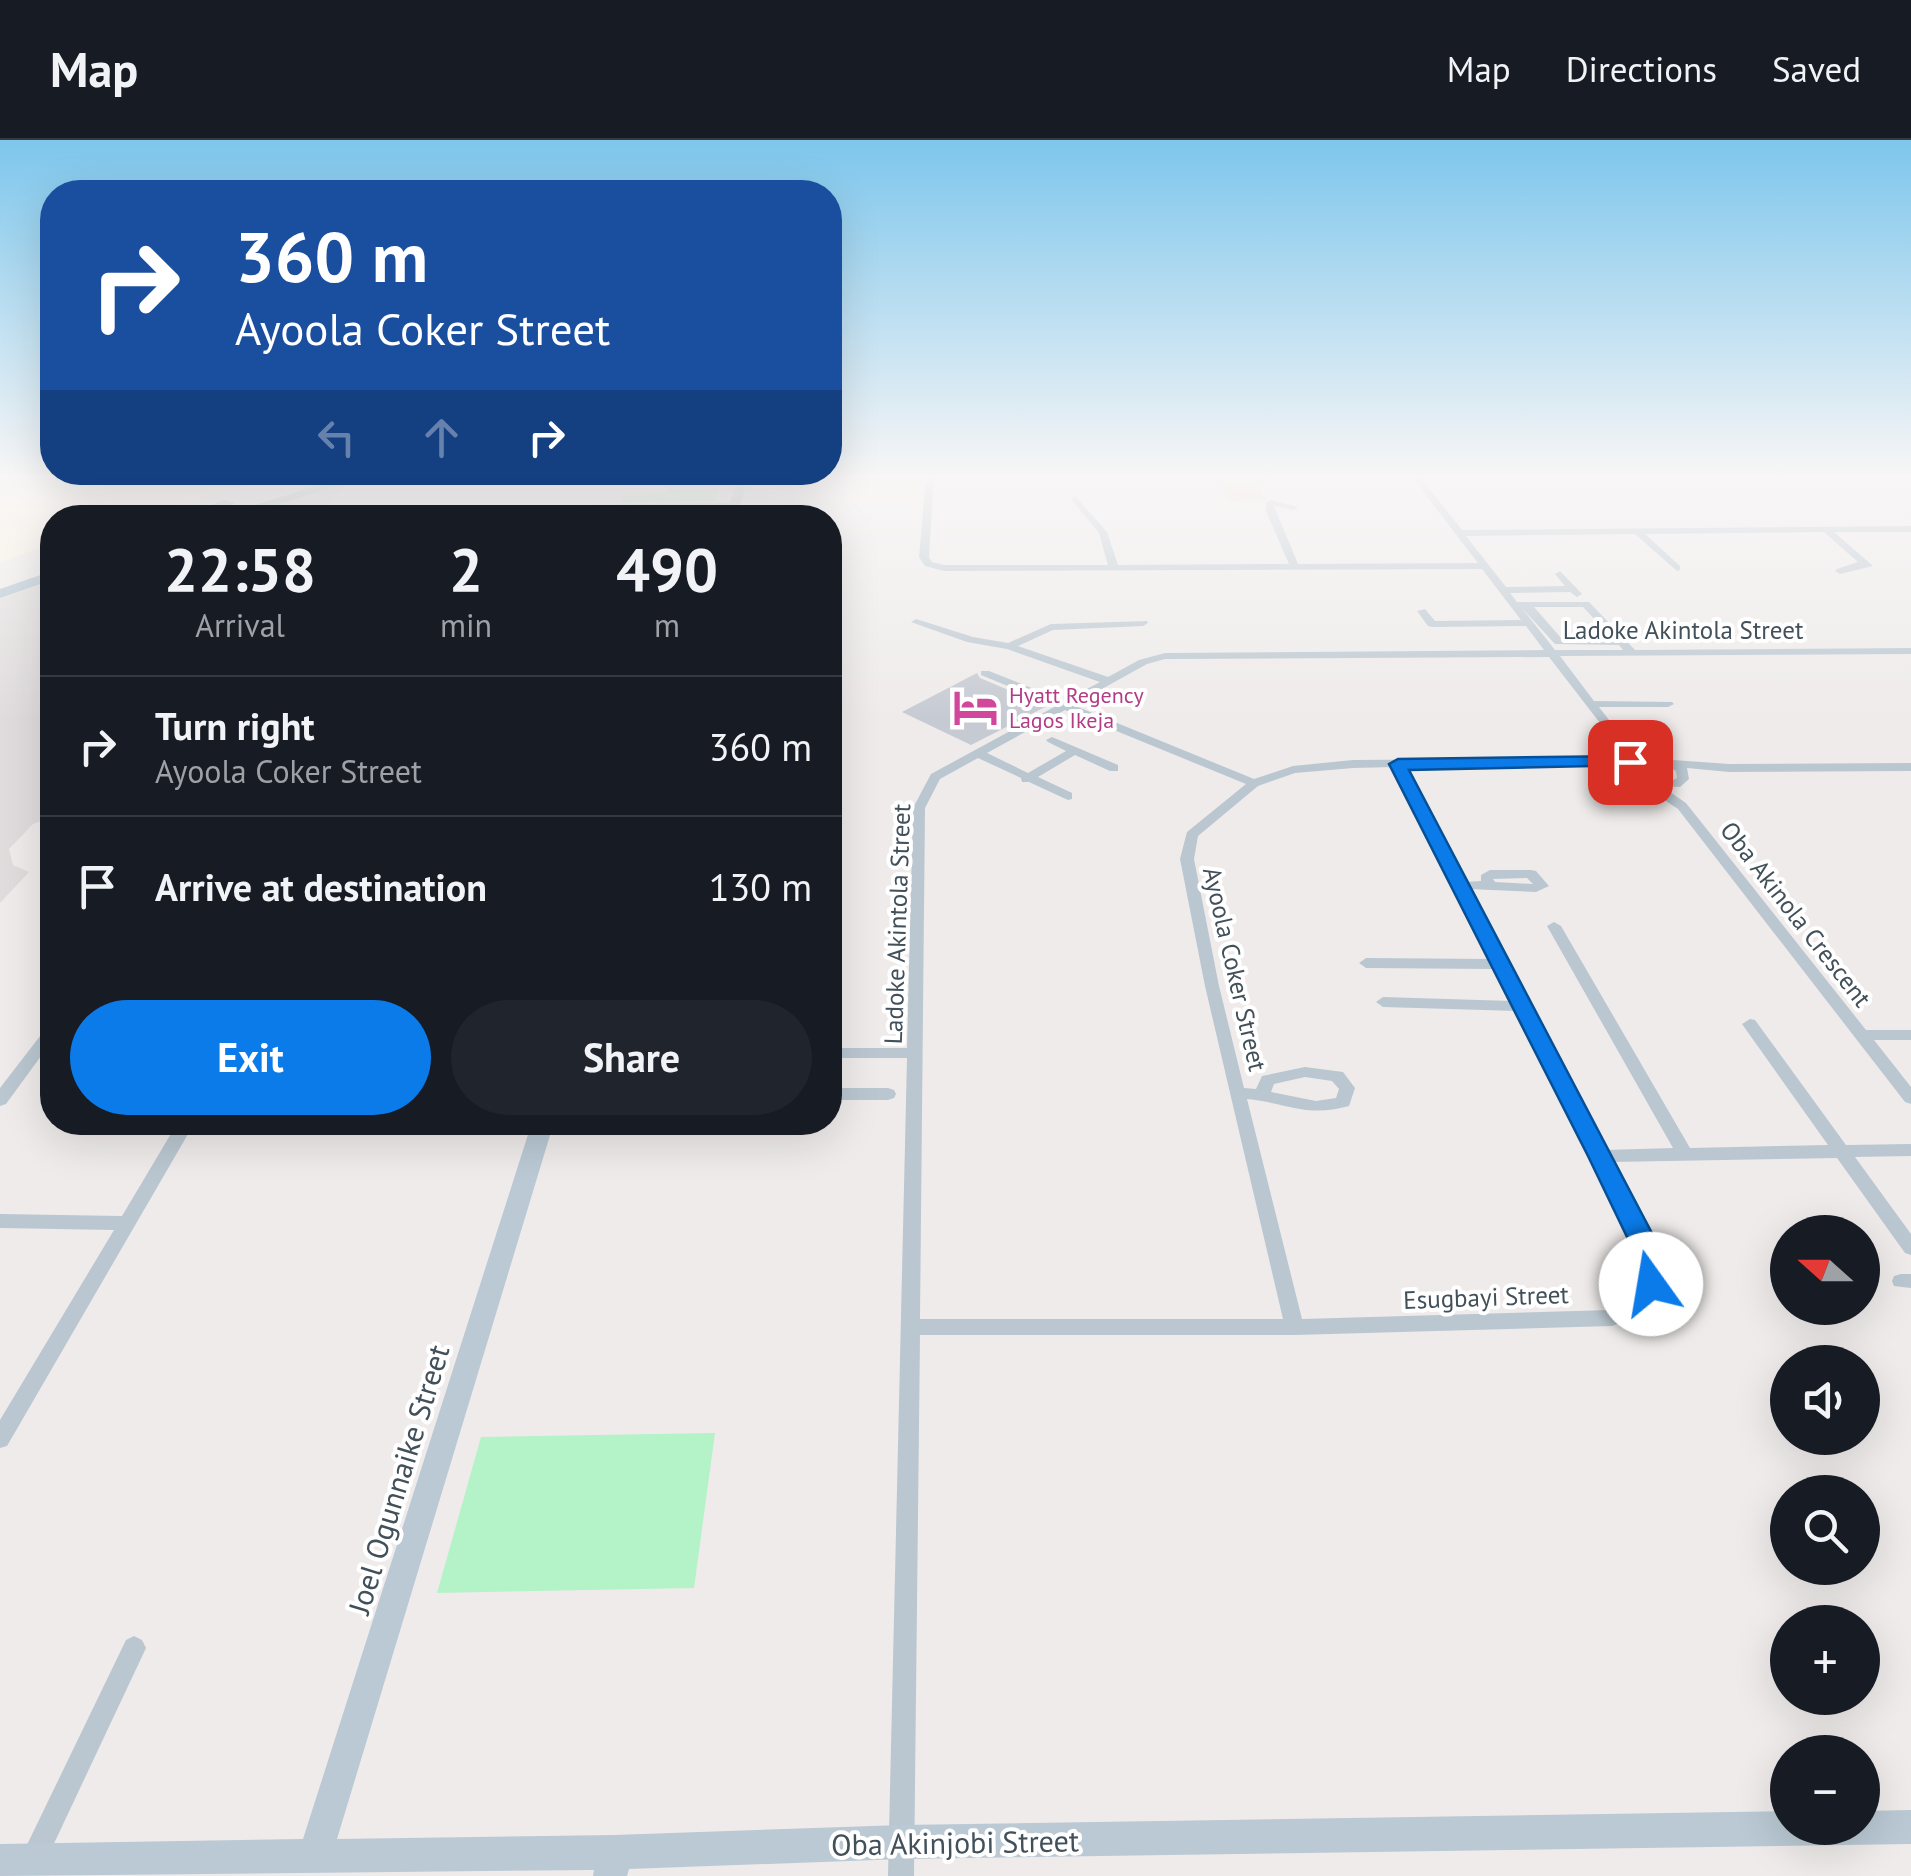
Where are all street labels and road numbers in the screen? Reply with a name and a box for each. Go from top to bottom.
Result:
street label: Ladoke Akintola Street [1563,614,1804,646]
street label: Ladoke Akintola Street [877,803,917,1045]
street label: Oba Akinola Crescent [1714,815,1879,1014]
street label: Ayoola Coker Street [1196,864,1274,1075]
street label: Esugbayi Street [1403,1278,1570,1316]
street label: Joel Ogunnaike Street [338,1340,457,1620]
street label: Oba Akinjobi Street [831,1820,1079,1864]

